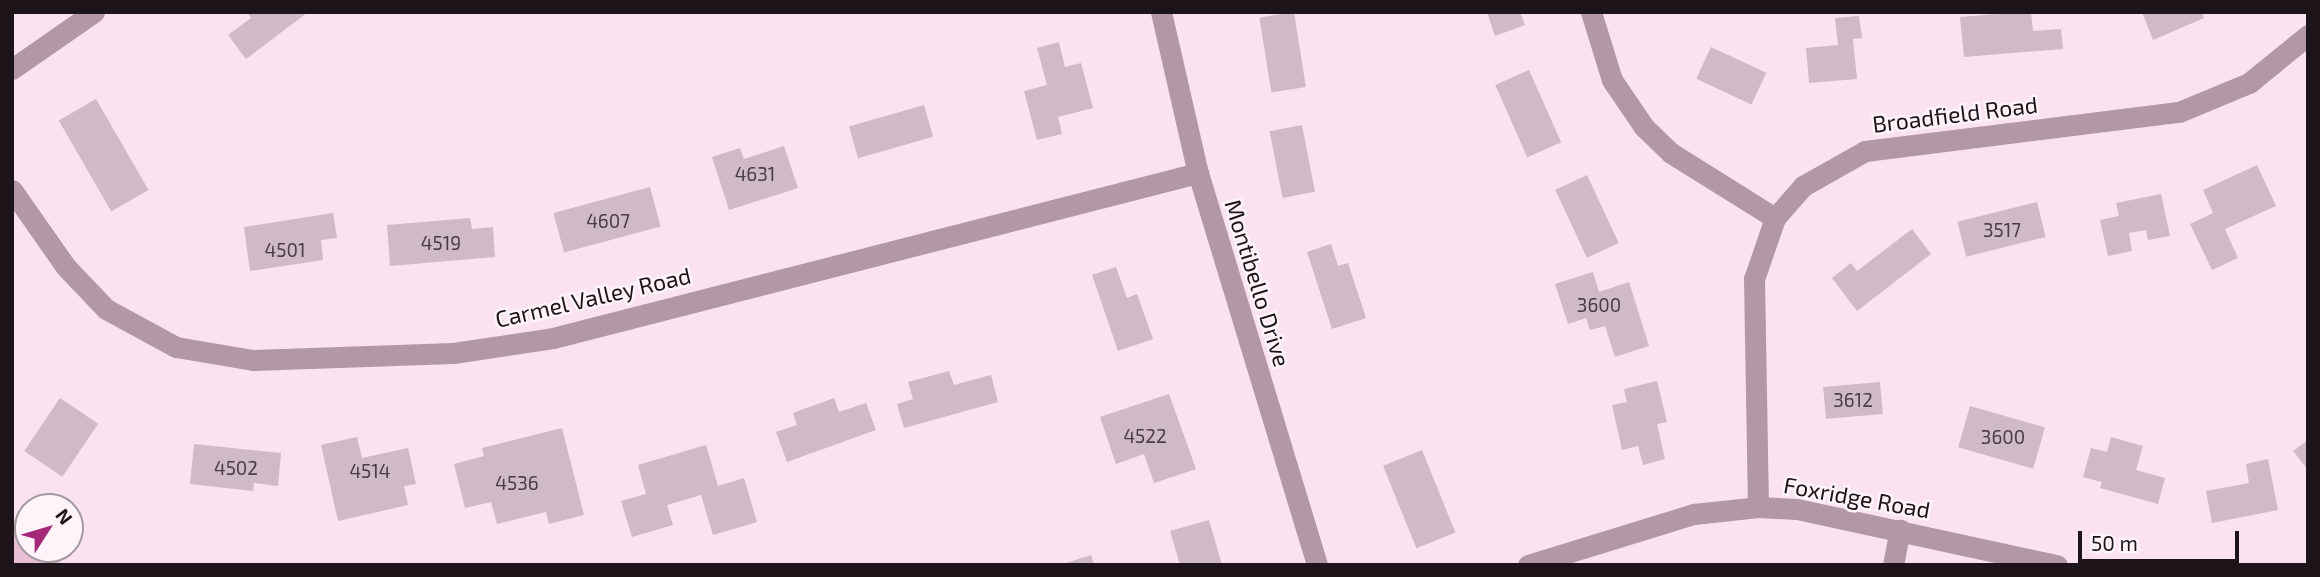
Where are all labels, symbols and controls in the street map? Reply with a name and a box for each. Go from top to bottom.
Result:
street label: Broadfield Road [1871,90,2039,138]
house number: 4631 [735,163,775,185]
street label: Montibello Drive [1220,196,1296,370]
house number: 4607 [586,210,630,232]
house number: 3517 [1983,219,2021,241]
house number: 4519 [421,232,461,254]
house number: 4501 [265,239,305,261]
street label: Carmel Valley Road [492,261,694,333]
house number: 3600 [1577,294,1621,316]
house number: 3612 [1833,389,1873,411]
house number: 4522 [1123,425,1167,447]
house number: 3600 [1981,426,2025,448]
house number: 4502 [214,457,258,479]
house number: 4514 [349,460,391,482]
street label: Foxridge Road [1782,471,1932,523]
house number: 4536 [495,472,539,494]
north arrow [14,493,84,563]
text: N [51,504,78,529]
scale bar [2082,518,2243,562]
text: 50 m [2091,530,2138,555]

